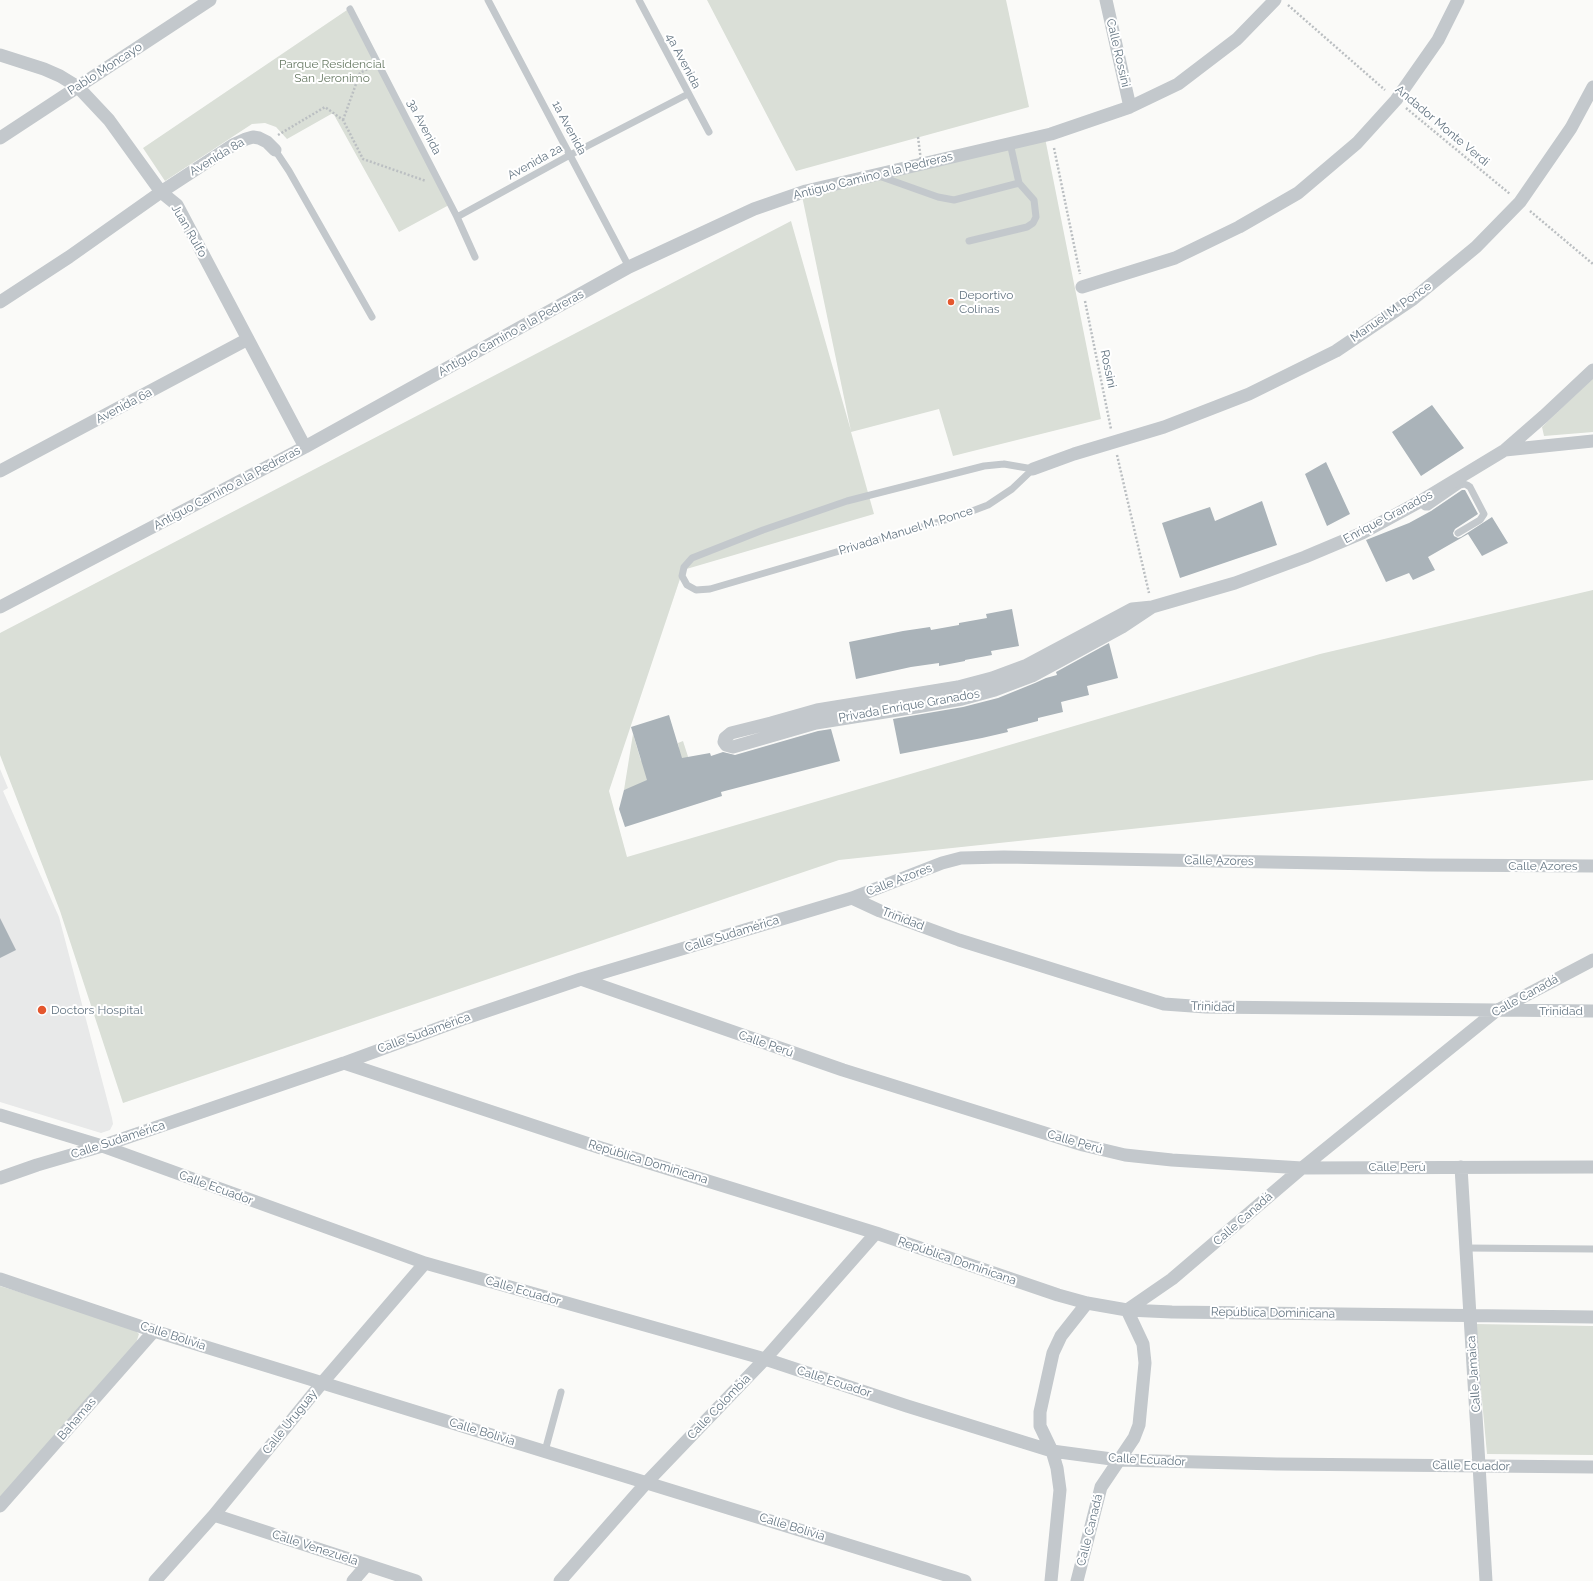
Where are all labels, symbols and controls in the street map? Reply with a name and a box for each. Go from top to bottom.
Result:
street label: Calle Rossini [1103,17,1133,89]
street label: 4a Avenida [662,31,704,91]
street label: Pablo Moncayo [65,40,145,98]
park label: Parque Residencial San Jeronimo [279,57,385,85]
street label: Andador Monte Verdi [1392,83,1492,169]
street label: 3a Avenida [404,97,444,157]
street label: 1a Avenida [549,98,589,158]
street label: Avenida 8a [187,135,247,179]
street label: Avenida 2a [505,141,565,183]
street label: Antiguo Camino a la Pedreras [792,149,954,203]
street label: Juan Rulfo [168,202,210,260]
street label: Manuel M. Ponce [1348,279,1434,345]
street label: Antiguo Camino a la Pedreras [436,287,586,379]
place label: Deportivo Colinas [959,288,1013,316]
marker: Deportivo Colinas [946,297,956,307]
street label: Rossini [1097,349,1119,389]
street label: Avenida 6a [94,385,154,427]
street label: Antiguo Camino a la Pedreras [151,443,303,533]
street label: Enrique Granados [1341,487,1435,547]
street label: Privada Manuel M. Ponce [837,504,975,558]
street label: Privada Enrique Granados [837,686,981,726]
street label: Calle Azores [1184,853,1254,869]
street label: Calle Azores [1508,859,1578,873]
street label: Calle Azores [864,861,934,899]
street label: Trinidad [880,904,926,934]
street label: Calle Sudamérica [683,913,781,955]
street label: Calle Canadá [1489,972,1561,1020]
street label: Trinidad [1191,999,1235,1015]
place label: Doctors Hospital [51,1003,143,1017]
marker: Doctors Hospital [36,1004,48,1016]
street label: Trinidad [1539,1004,1583,1018]
street label: Calle Sudamérica [376,1010,472,1056]
street label: Calle Perú [737,1028,795,1060]
street label: Calle Sudamérica [69,1118,167,1162]
street label: Calle Perú [1046,1127,1104,1157]
street label: República Dominicana [586,1137,710,1187]
street label: Calle Perú [1368,1160,1426,1174]
street label: Calle Ecuador [177,1168,255,1208]
street label: Calle Canadá [1210,1189,1276,1249]
street label: República Dominicana [896,1234,1018,1288]
street label: Calle Ecuador [484,1273,562,1309]
street label: República Dominicana [1211,1305,1335,1321]
street label: Calle Bolivia [138,1319,208,1353]
street label: Calle Jamaica [1464,1335,1484,1413]
street label: Calle Ecuador [795,1363,873,1401]
street label: Calle Colombia [684,1372,754,1442]
street label: Calle Uruguay [260,1387,320,1457]
street label: Bahamas [55,1395,99,1443]
street label: Calle Bolivia [447,1415,517,1449]
street label: Calle Ecuador [1108,1451,1186,1469]
street label: Calle Ecuador [1432,1458,1510,1474]
street label: Calle Canadá [1074,1492,1106,1568]
street label: Calle Bolivia [757,1510,827,1544]
street label: Calle Venezuela [270,1527,360,1569]

